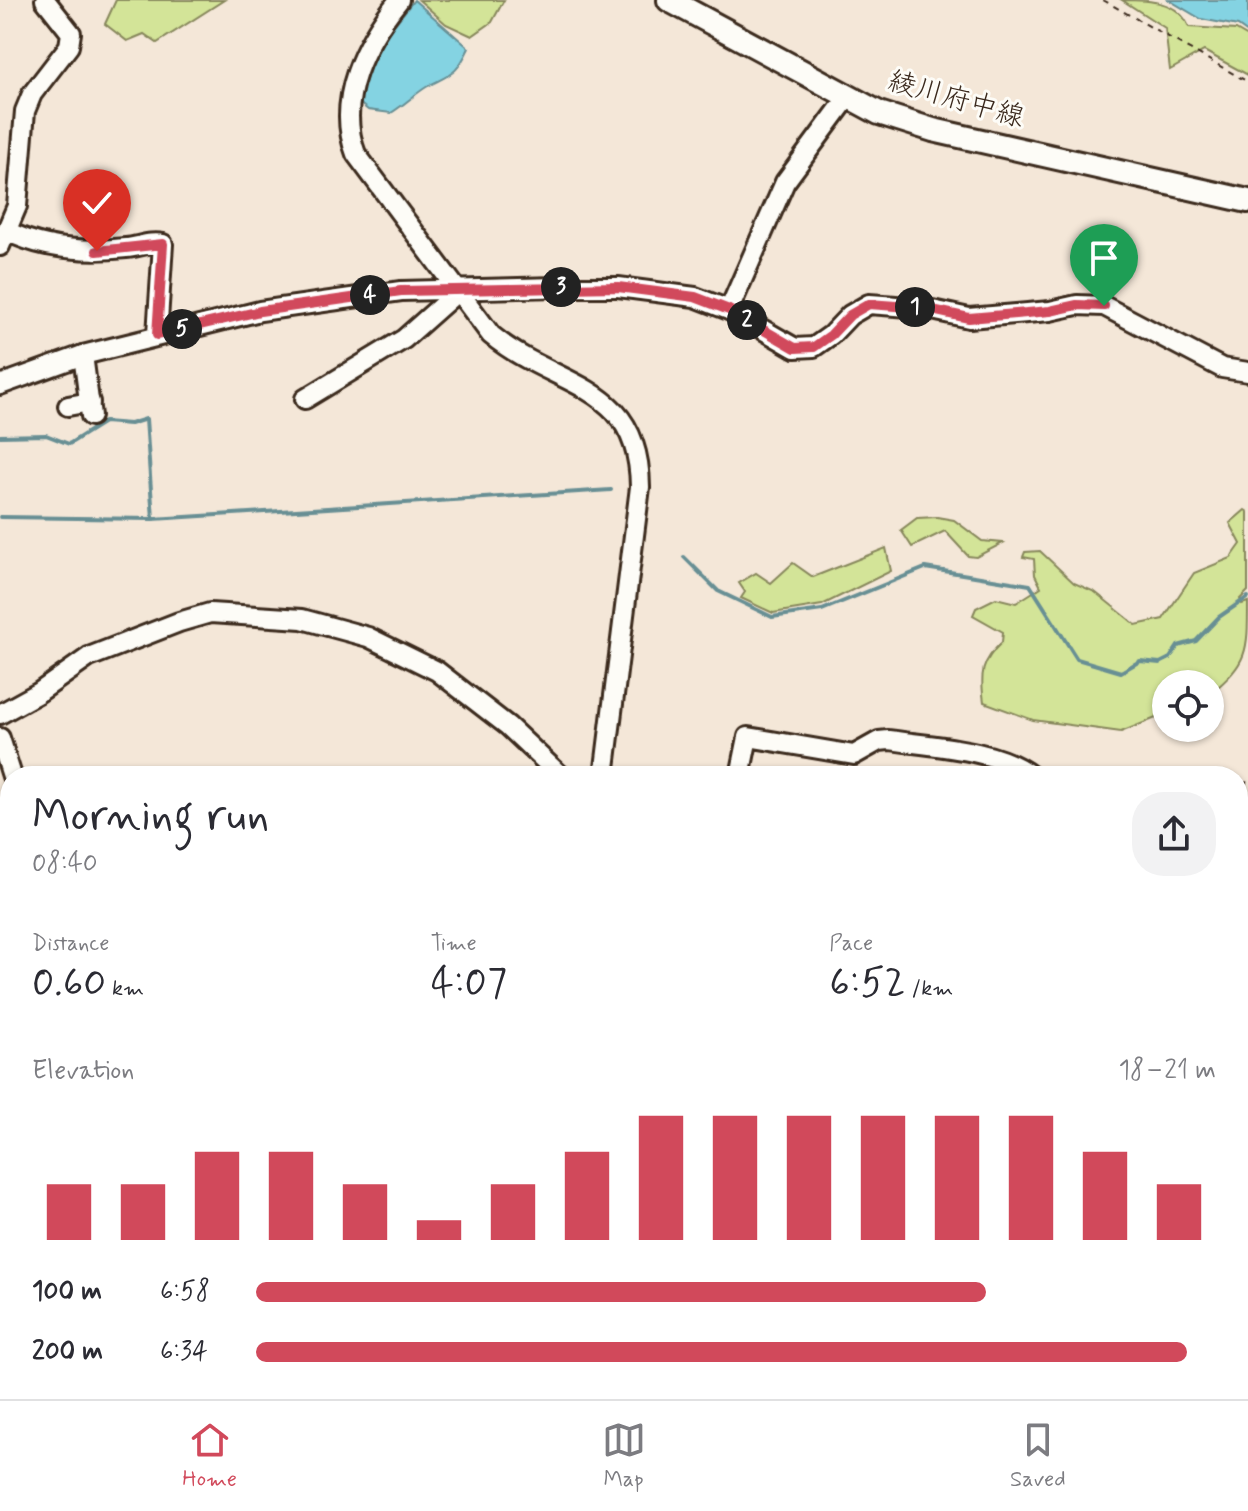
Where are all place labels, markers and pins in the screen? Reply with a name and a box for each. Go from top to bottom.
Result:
pin [63,169,131,251]
pin [1070,224,1138,306]
pin: 3 [541,267,581,307]
pin: 4 [350,275,390,315]
pin: 1 [895,287,935,327]
pin: 2 [727,300,767,340]
pin: 5 [162,309,202,349]

